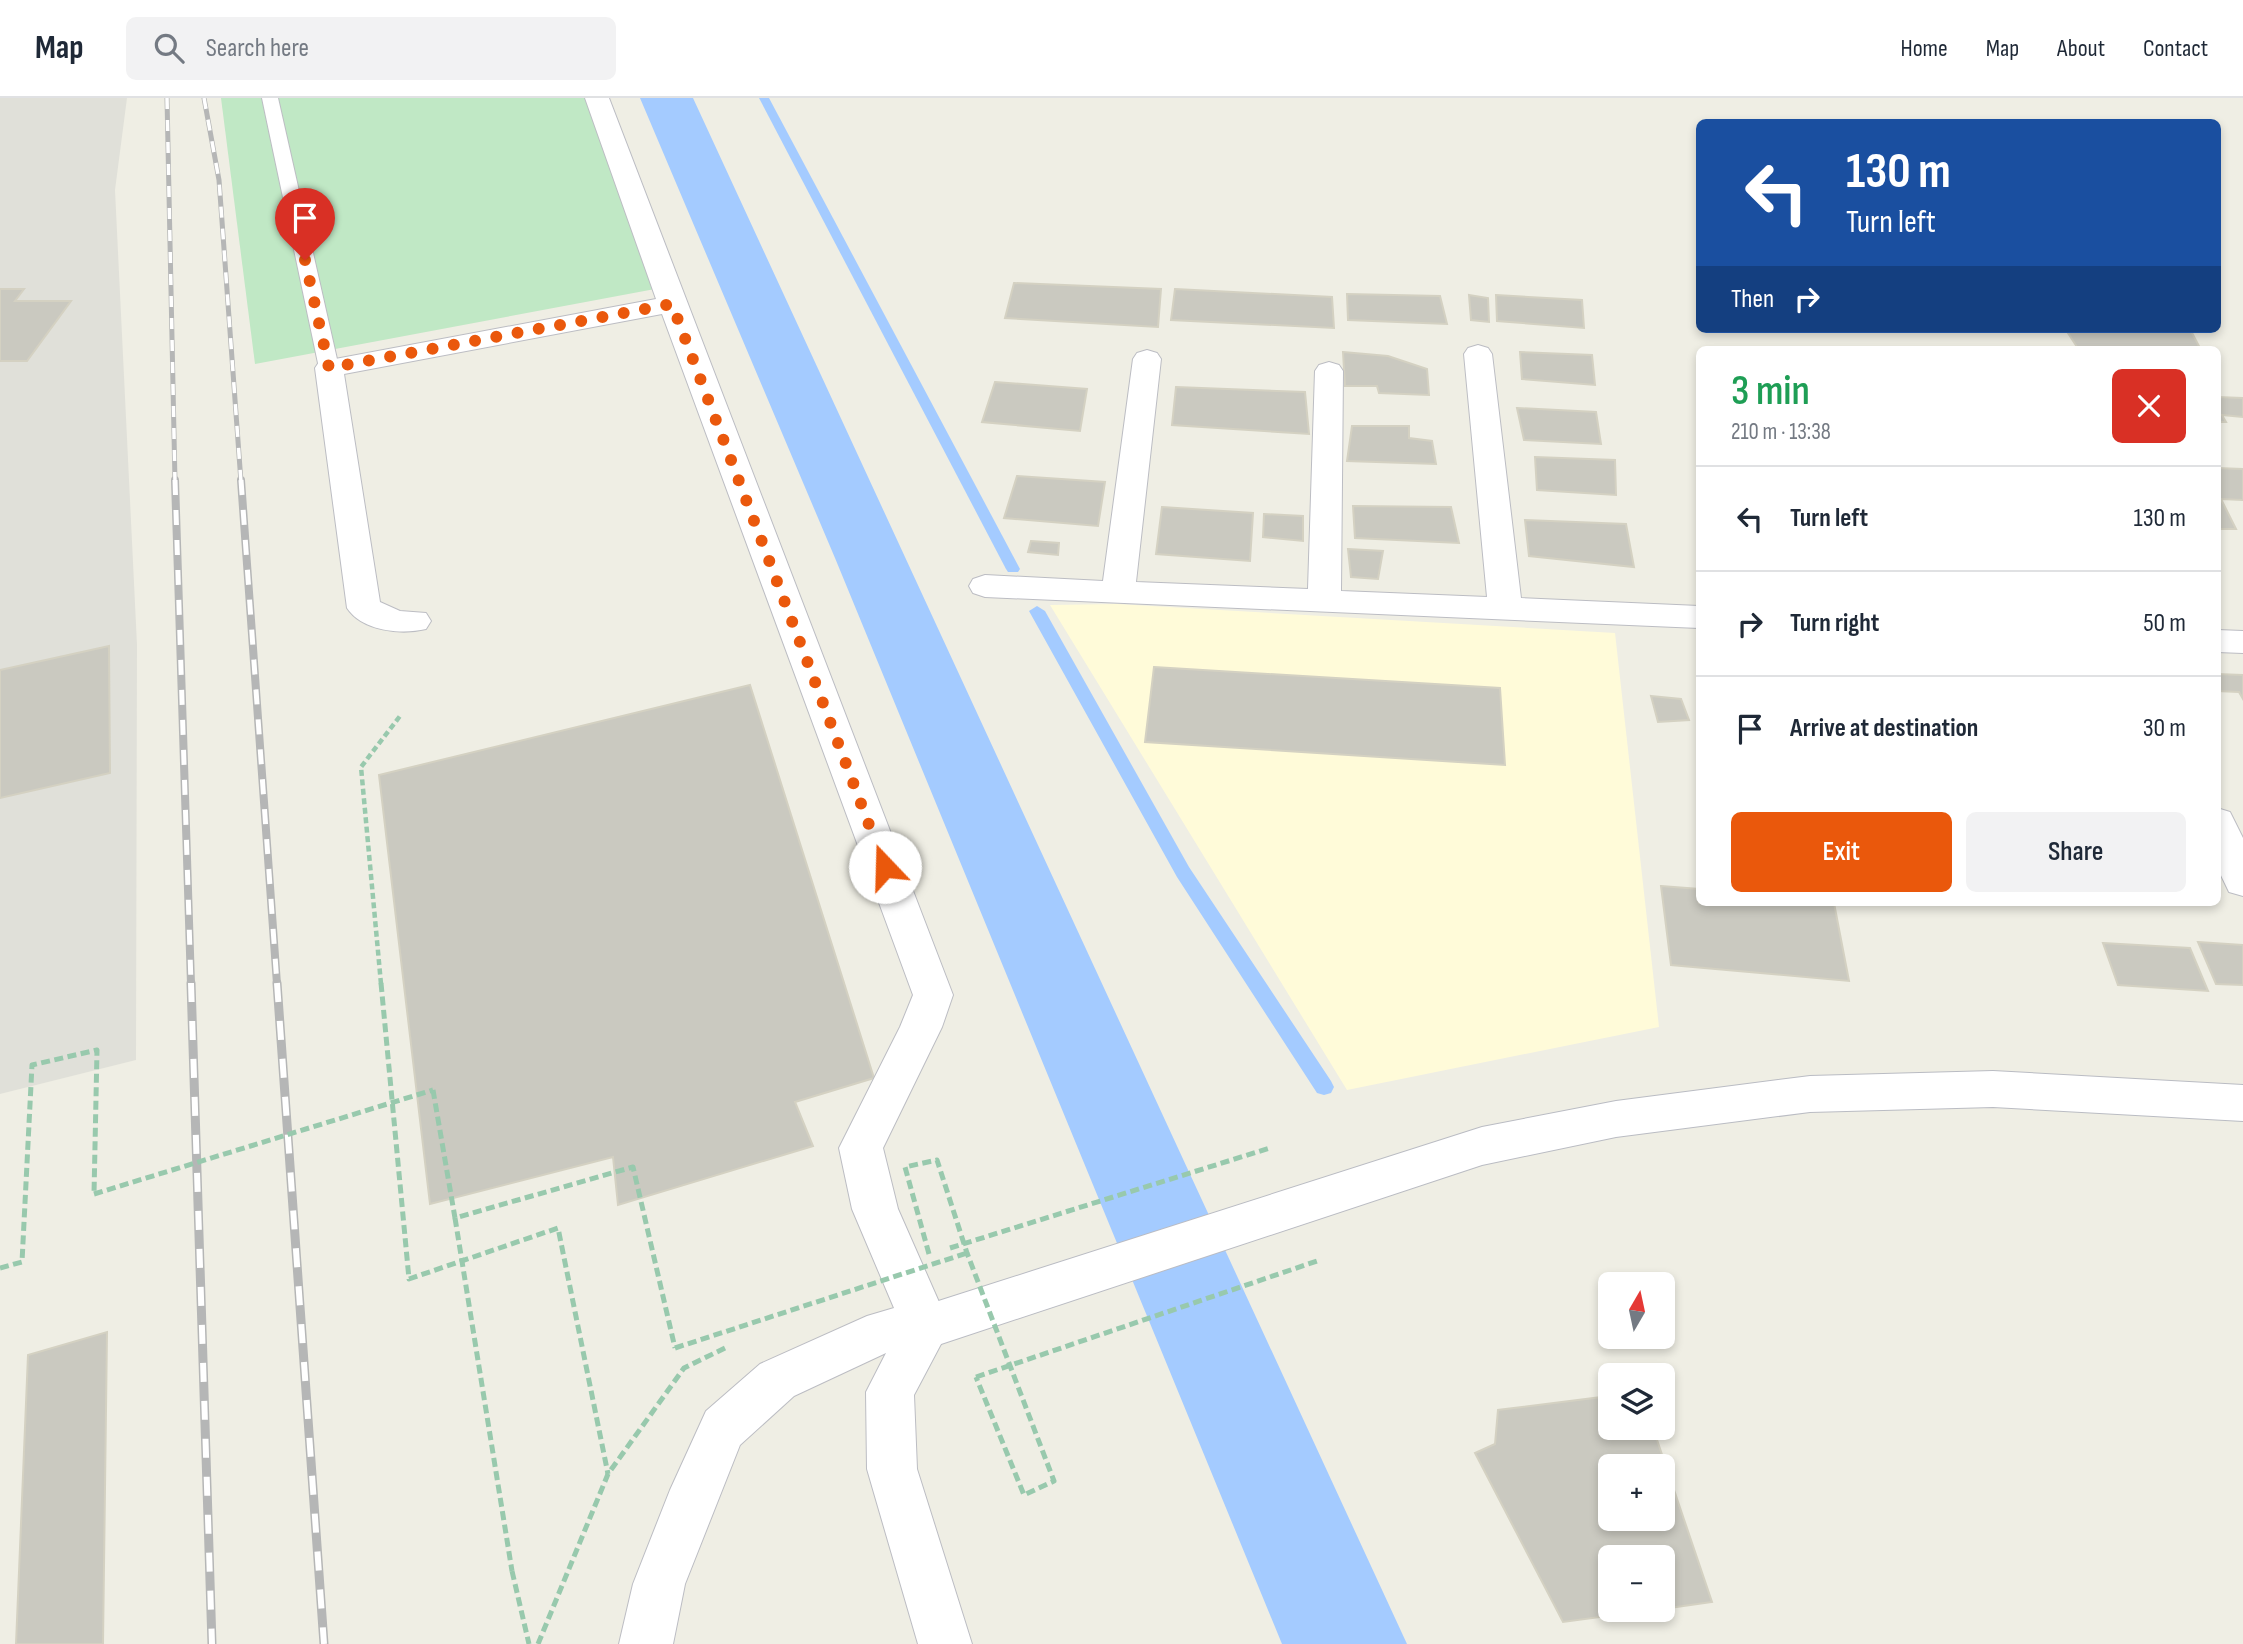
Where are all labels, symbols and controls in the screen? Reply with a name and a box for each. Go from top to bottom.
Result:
search box [126,17,616,80]
text: Map [35,28,84,68]
icon: search [150,29,188,67]
text: Search here [206,33,309,64]
text: Home [1900,34,1948,63]
text: Map [1986,34,2019,63]
text: About [2057,34,2105,63]
text: Contact [2143,34,2208,63]
text: 130 m [1846,143,1951,202]
icon: left [1731,147,1822,238]
pin [275,188,335,260]
icon: arrive [286,199,324,237]
text: Turn left [1846,203,1936,242]
icon: right [1788,280,1826,318]
text: Then [1731,284,1774,315]
text: 3 min [1731,366,1810,417]
button: close [2112,369,2186,443]
text: 210 m · 13:38 [1731,418,1831,446]
icon: left [1731,500,1769,538]
text: Turn left [1790,503,1868,534]
text: 130 m [2134,503,2186,534]
icon: right [1731,605,1769,643]
text: Turn right [1790,608,1879,639]
text: 50 m [2143,608,2186,639]
icon: arrive [1731,710,1769,748]
text: Arrive at destination [1790,713,1978,744]
text: 30 m [2143,713,2186,744]
button: Exit [1731,812,1952,892]
button: Share [1966,812,2186,892]
position arrow [848,830,922,904]
north arrow [1598,1272,1675,1349]
map controls [1598,1272,1675,1622]
button: layers [1598,1363,1675,1440]
button: + [1598,1454,1675,1531]
button: − [1598,1545,1675,1622]

